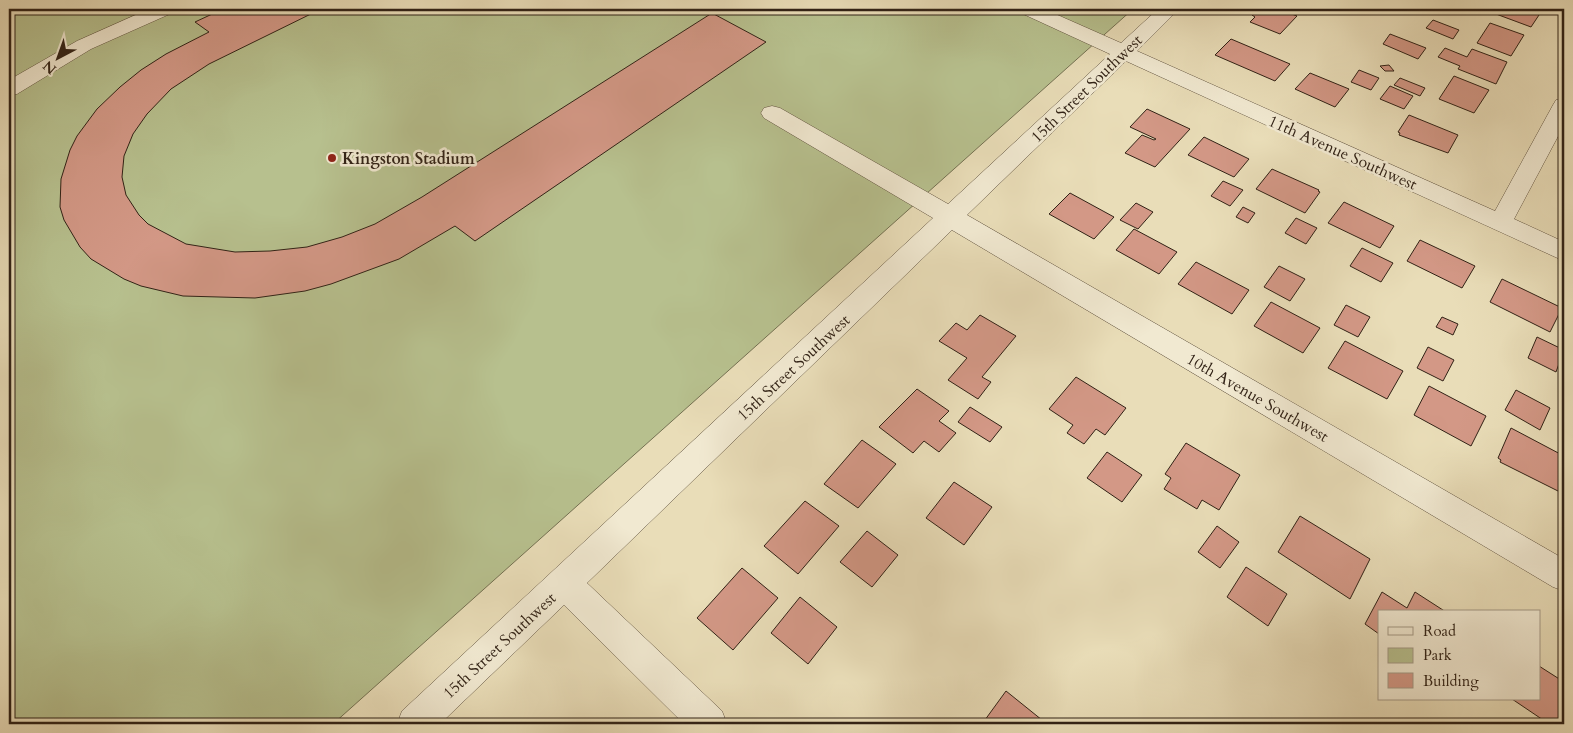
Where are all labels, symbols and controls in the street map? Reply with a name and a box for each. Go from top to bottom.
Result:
street label: 15th Street Southwest [1026,30,1147,148]
north arrow [32,32,82,82]
text: N [39,56,61,79]
street label: 11th Avenue Southwest [1265,110,1420,196]
place label: Kingston Stadium [342,148,475,170]
marker: Kingston Stadium [326,152,338,164]
street label: 15th Street Southwest [732,310,855,426]
street label: 10th Avenue Southwest [1183,348,1332,448]
street label: 15th Street Southwest [438,588,561,704]
legend [1378,610,1540,700]
text: Road [1423,621,1456,641]
text: Park [1423,645,1452,665]
text: Building [1423,671,1479,691]

